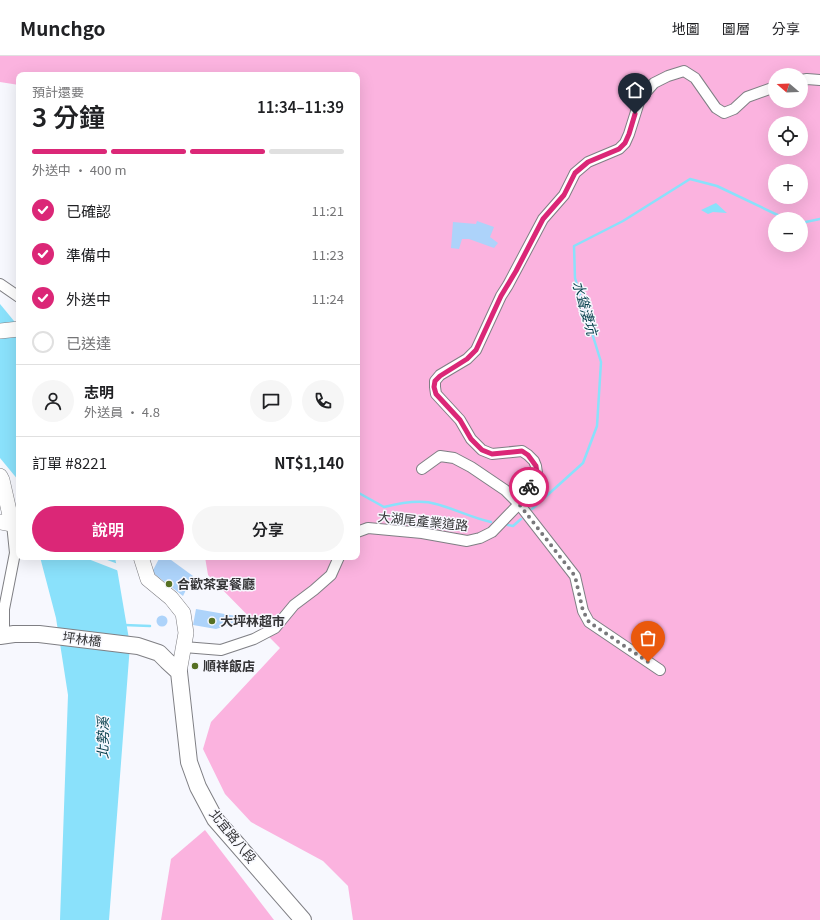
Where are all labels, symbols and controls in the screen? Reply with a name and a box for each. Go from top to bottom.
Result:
text: Munchgo [20,14,105,41]
text: 地圖 [672,18,700,38]
text: 圖層 [722,18,750,38]
text: 分享 [772,18,800,38]
north arrow [768,68,808,108]
map controls [768,68,808,252]
pin [618,73,652,114]
icon: home [624,79,646,101]
text: 預計還要 [32,82,84,101]
text: 11:34–11:39 [257,96,344,117]
text: 3 分鐘 [32,97,105,134]
button: locate [768,116,808,156]
text: 外送中 · 400 m [32,160,126,179]
button: + [768,164,808,204]
icon: check [32,199,54,221]
text: 已確認 [66,200,111,221]
text: 11:21 [312,201,344,220]
button: − [768,212,808,252]
icon: check [32,243,54,265]
text: 準備中 [66,244,111,265]
text: 11:23 [312,245,344,264]
water label: 水聳淒坑 [569,278,604,339]
icon: check [32,287,54,309]
text: 外送中 [66,288,111,309]
text: 11:24 [312,289,344,308]
text: 已送達 [66,332,111,353]
button: person [32,380,74,422]
button: chat [250,380,292,422]
button: phone [302,380,344,422]
text: 志明 [84,381,114,402]
text: 外送員 · 4.8 [84,402,160,421]
text: 訂單 #8221 [32,452,107,473]
text: NT$1,140 [274,452,344,473]
courier [509,467,549,507]
icon: bike [518,476,540,498]
button: 說明 [32,506,184,552]
button: 分享 [192,506,344,552]
street label: 大湖尾產業道路 [377,506,469,535]
place label: 合歡茶宴餐廳 [177,574,255,593]
marker: 合歡茶宴餐廳 [164,579,174,589]
place label: 大坪林超市 [220,611,285,630]
marker: 大坪林超市 [207,616,217,626]
pin [631,621,665,662]
street label: 坪林橋 [62,627,103,650]
icon: bag [637,627,659,649]
place label: 順祥飯店 [203,656,255,675]
marker: 順祥飯店 [190,661,200,671]
water label: 北勢溪 [92,715,112,759]
street label: 北宜路八段 [206,804,261,867]

